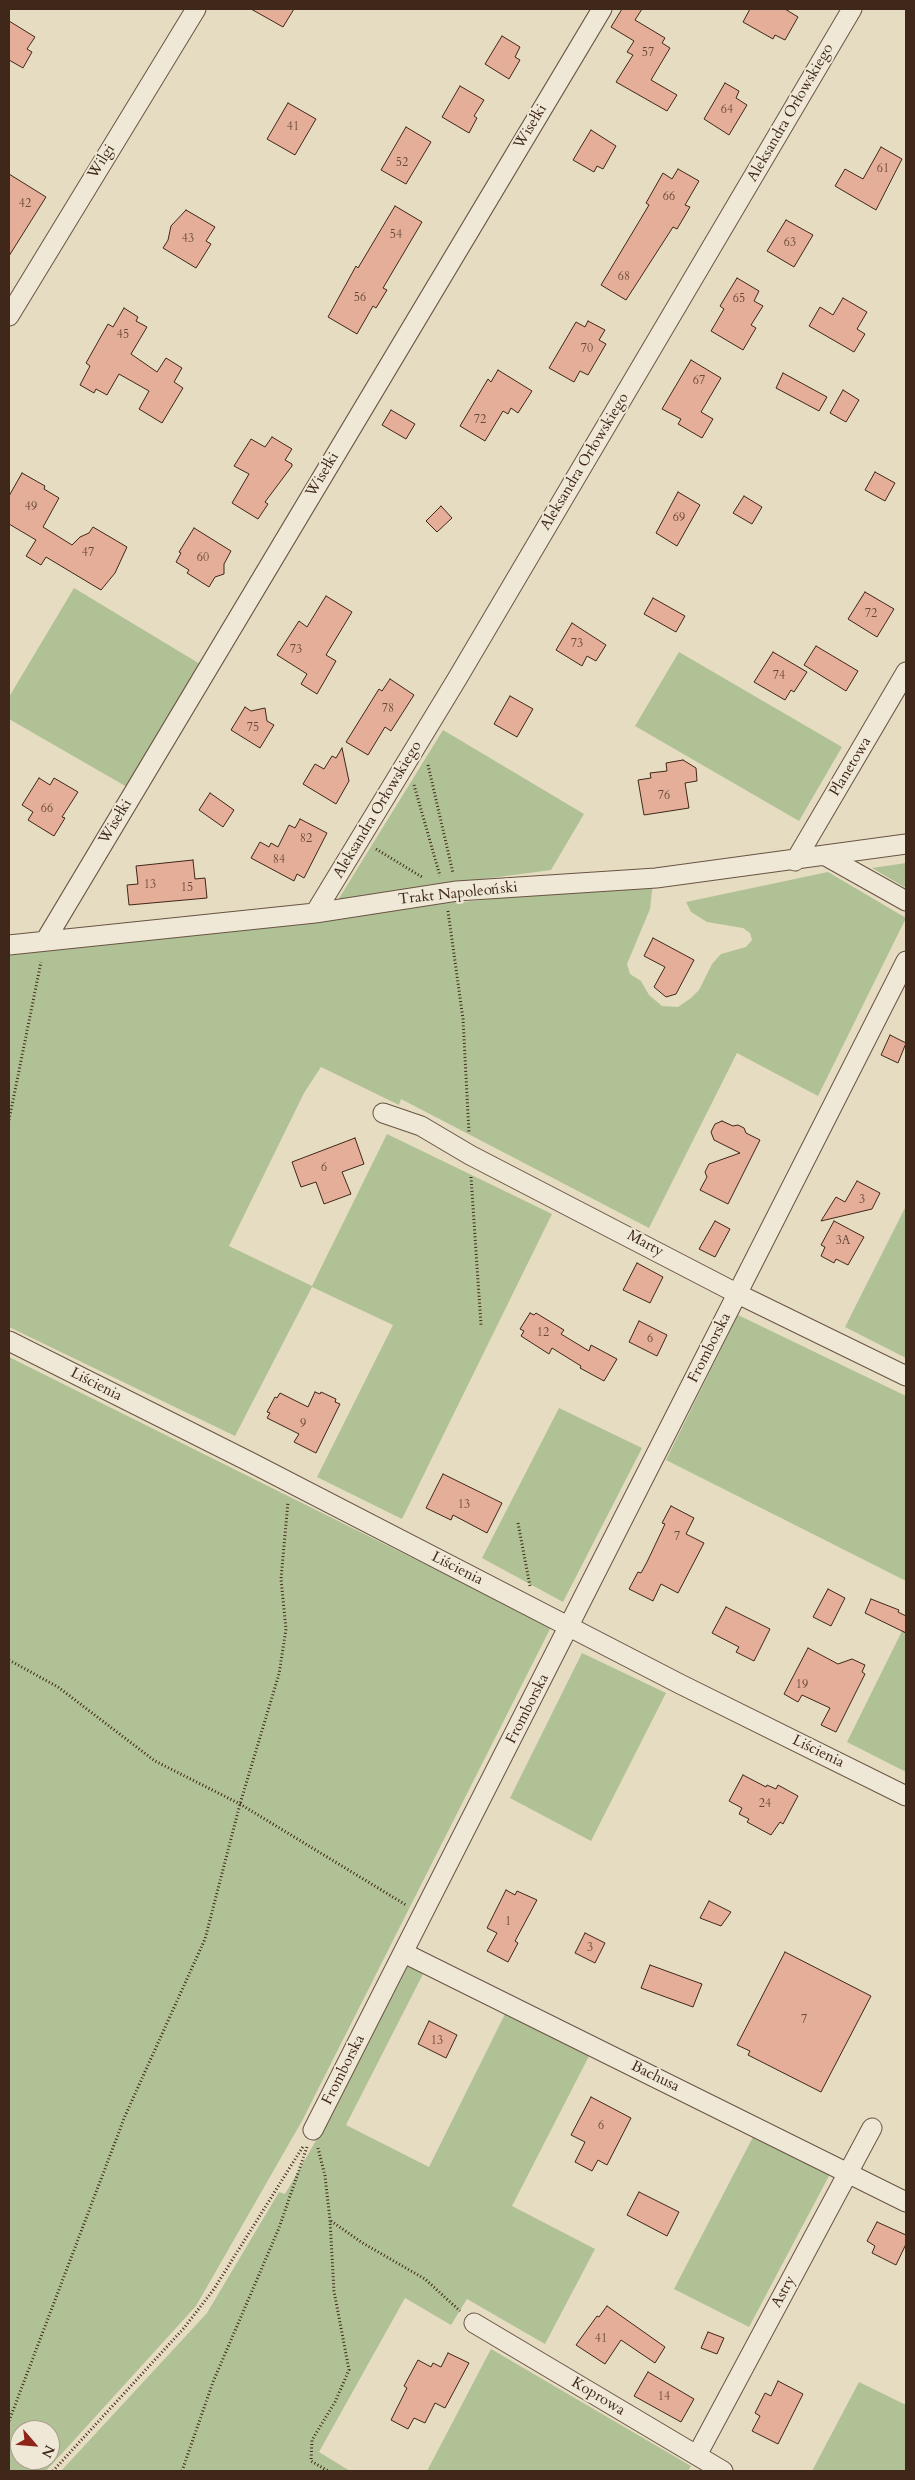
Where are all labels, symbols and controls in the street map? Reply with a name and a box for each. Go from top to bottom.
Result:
street label: Aleksandra Orłowskiego [744,41,838,185]
house number: 57 [642,46,654,60]
street label: Wisełki [511,101,551,153]
house number: 64 [721,103,733,117]
house number: 41 [287,120,299,134]
street label: Wilgi [85,141,119,183]
house number: 52 [396,156,408,170]
house number: 61 [877,162,889,176]
house number: 66 [663,190,675,204]
house number: 42 [19,197,31,211]
house number: 54 [390,228,402,242]
house number: 43 [182,232,194,246]
house number: 63 [784,236,796,250]
house number: 68 [618,270,630,284]
house number: 56 [354,291,366,305]
house number: 65 [733,292,745,306]
house number: 45 [117,328,129,342]
house number: 70 [581,342,593,356]
house number: 67 [693,374,705,388]
street label: Aleksandra Orłowskiego [537,390,633,534]
house number: 72 [474,413,486,427]
street label: Wisełki [303,449,343,501]
house number: 49 [25,500,37,514]
house number: 69 [673,511,685,525]
house number: 47 [82,546,94,560]
house number: 60 [197,551,209,565]
house number: 72 [865,607,877,621]
house number: 73 [571,637,583,651]
house number: 73 [290,643,302,657]
house number: 74 [773,669,785,683]
house number: 78 [382,702,394,716]
house number: 75 [247,721,259,735]
street label: Planetowa [826,734,876,800]
street label: Aleksandra Orłowskiego [330,738,426,882]
house number: 76 [658,789,670,803]
street label: Wisełki [96,796,136,848]
house number: 66 [41,802,53,816]
house number: 82 [300,832,312,846]
house number: 84 [273,853,285,867]
house number: 13 [144,878,156,892]
street label: Trakt Napoleoński [398,879,518,909]
house number: 15 [181,881,193,895]
house number: 6 [321,1161,327,1175]
house number: 3 [859,1193,865,1207]
street label: Marty [624,1227,666,1261]
house number: 3A [836,1234,850,1248]
street label: Fromborska [685,1310,735,1386]
house number: 12 [537,1326,549,1340]
house number: 6 [647,1332,653,1346]
street label: Liścienia [67,1364,125,1406]
house number: 9 [300,1417,306,1431]
house number: 13 [458,1498,470,1512]
house number: 7 [674,1530,680,1544]
street label: Liścienia [428,1548,486,1590]
street label: Fromborska [503,1671,553,1747]
house number: 19 [796,1678,808,1692]
street label: Liścienia [789,1732,847,1772]
house number: 24 [759,1797,771,1811]
house number: 1 [505,1915,511,1929]
house number: 3 [587,1941,593,1955]
house number: 7 [801,2013,807,2027]
street label: Fromborska [319,2032,369,2108]
house number: 13 [431,2034,443,2048]
street label: Bachusa [628,2058,682,2096]
house number: 6 [598,2119,604,2133]
street label: Astry [768,2273,800,2311]
house number: 41 [595,2332,607,2346]
street label: Koprowa [568,2374,628,2420]
house number: 14 [658,2390,670,2404]
north arrow [10,2420,60,2470]
text: N [37,2442,59,2461]

